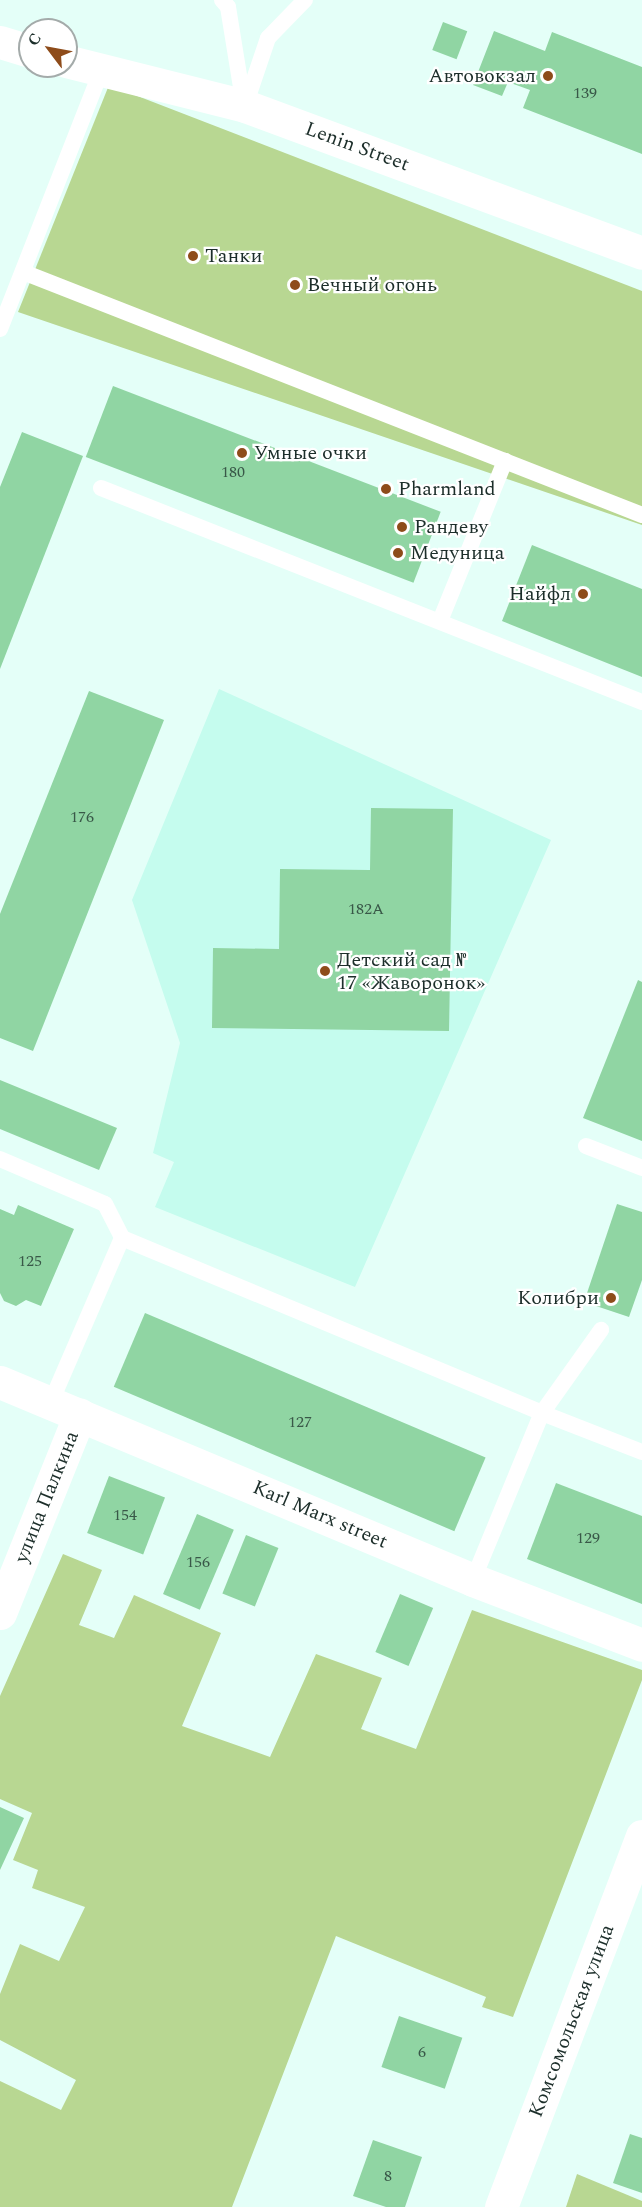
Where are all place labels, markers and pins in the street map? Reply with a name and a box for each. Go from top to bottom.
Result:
place label: Автовокзал [428,64,536,88]
marker: Автовокзал [541,69,555,83]
place label: Танки [205,244,262,268]
marker: Танки [186,249,200,263]
place label: Вечный огонь [307,273,437,297]
marker: Вечный огонь [288,278,302,292]
place label: Умные очки [254,441,367,465]
marker: Умные очки [235,446,249,460]
place label: Pharmland [398,477,496,501]
marker: Pharmland [379,482,393,496]
place label: Рандеву [414,515,488,539]
marker: Рандеву [395,520,409,534]
place label: Медуница [410,541,505,565]
marker: Медуница [391,546,405,560]
place label: Найфл [509,582,571,606]
marker: Найфл [576,587,590,601]
place label: Детский сад № 17 «Жаворонок» [337,948,485,995]
marker: Детский сад № 17 «Жаворонок» [318,964,332,978]
place label: Колибри [517,1286,599,1310]
marker: Колибри [604,1291,618,1305]

